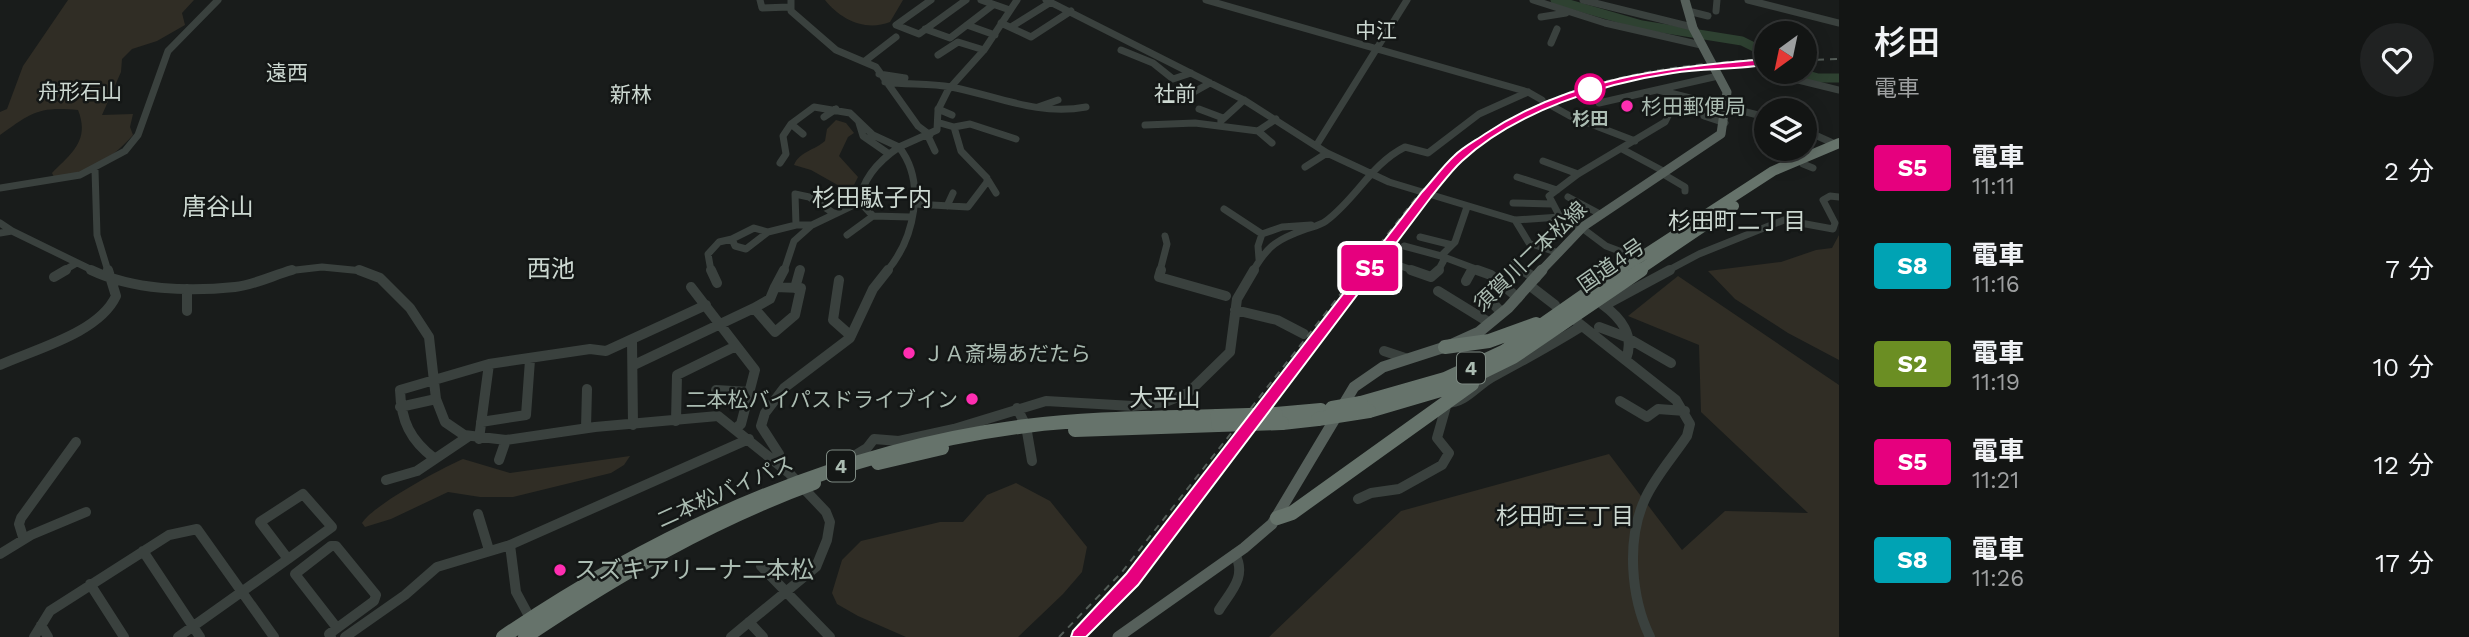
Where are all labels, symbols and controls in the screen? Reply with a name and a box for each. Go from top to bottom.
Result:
district label: 中江 [1355,18,1397,43]
north arrow [1754,21,1816,84]
map controls [1754,21,1817,161]
text: 杉田 [1874,23,1940,62]
button: heart [2360,23,2434,97]
district label: 遠西 [266,60,308,85]
marker: 杉田 [1575,74,1605,104]
text: 電車 [1874,75,1920,102]
district label: 舟形石山 [38,79,122,104]
district label: 社前 [1154,81,1196,106]
district label: 新林 [610,82,652,107]
place label: 杉田郵便局 [1641,94,1746,119]
marker: 杉田郵便局 [1619,98,1635,114]
button: layers [1754,98,1817,161]
place label: 杉田 [1572,108,1608,129]
text: 電車 [1972,142,2024,172]
text: S5 [1898,154,1927,182]
text: 2 分 [2384,156,2434,186]
text: 11:11 [1972,173,2015,200]
district label: 杉田駄子内 [812,184,932,212]
district label: 唐谷山 [182,193,254,221]
street label: 須賀川二本松線 [1468,196,1592,316]
district label: 杉田町二丁目 [1668,208,1806,235]
street label: 国道4号 [1573,233,1649,297]
text: 電車 [1972,240,2024,270]
line badge: S5 [1338,245,1402,291]
text: S8 [1897,252,1928,280]
text: S5 [1355,254,1385,282]
text: 7 分 [2385,254,2434,284]
district label: 西池 [527,255,575,283]
text: 11:16 [1972,271,2020,298]
text: 電車 [1972,338,2024,368]
place label: ＪＡ斎場あだたら [923,341,1091,366]
marker: ＪＡ斎場あだたら [901,345,917,361]
text: S2 [1898,350,1927,378]
road number: 4 [1457,352,1485,384]
text: 10 分 [2373,352,2434,382]
text: 11:19 [1972,369,2020,396]
district label: 大平山 [1129,384,1201,412]
place label: 二本松バイパスドライブイン [685,387,958,412]
marker: 二本松バイパスドライブイン [964,391,980,407]
text: 電車 [1972,436,2024,466]
text: S5 [1898,448,1927,476]
street label: 二本松バイパス [653,450,797,532]
road number: 4 [827,450,855,481]
text: 12 分 [2374,450,2434,480]
text: 11:21 [1972,467,2019,494]
district label: 杉田町三丁目 [1496,503,1634,530]
text: 電車 [1972,534,2024,564]
text: S8 [1897,546,1928,574]
text: 17 分 [2375,548,2434,578]
place label: スズキアリーナ二本松 [574,556,814,584]
marker: スズキアリーナ二本松 [552,562,568,578]
text: 11:26 [1972,565,2024,592]

